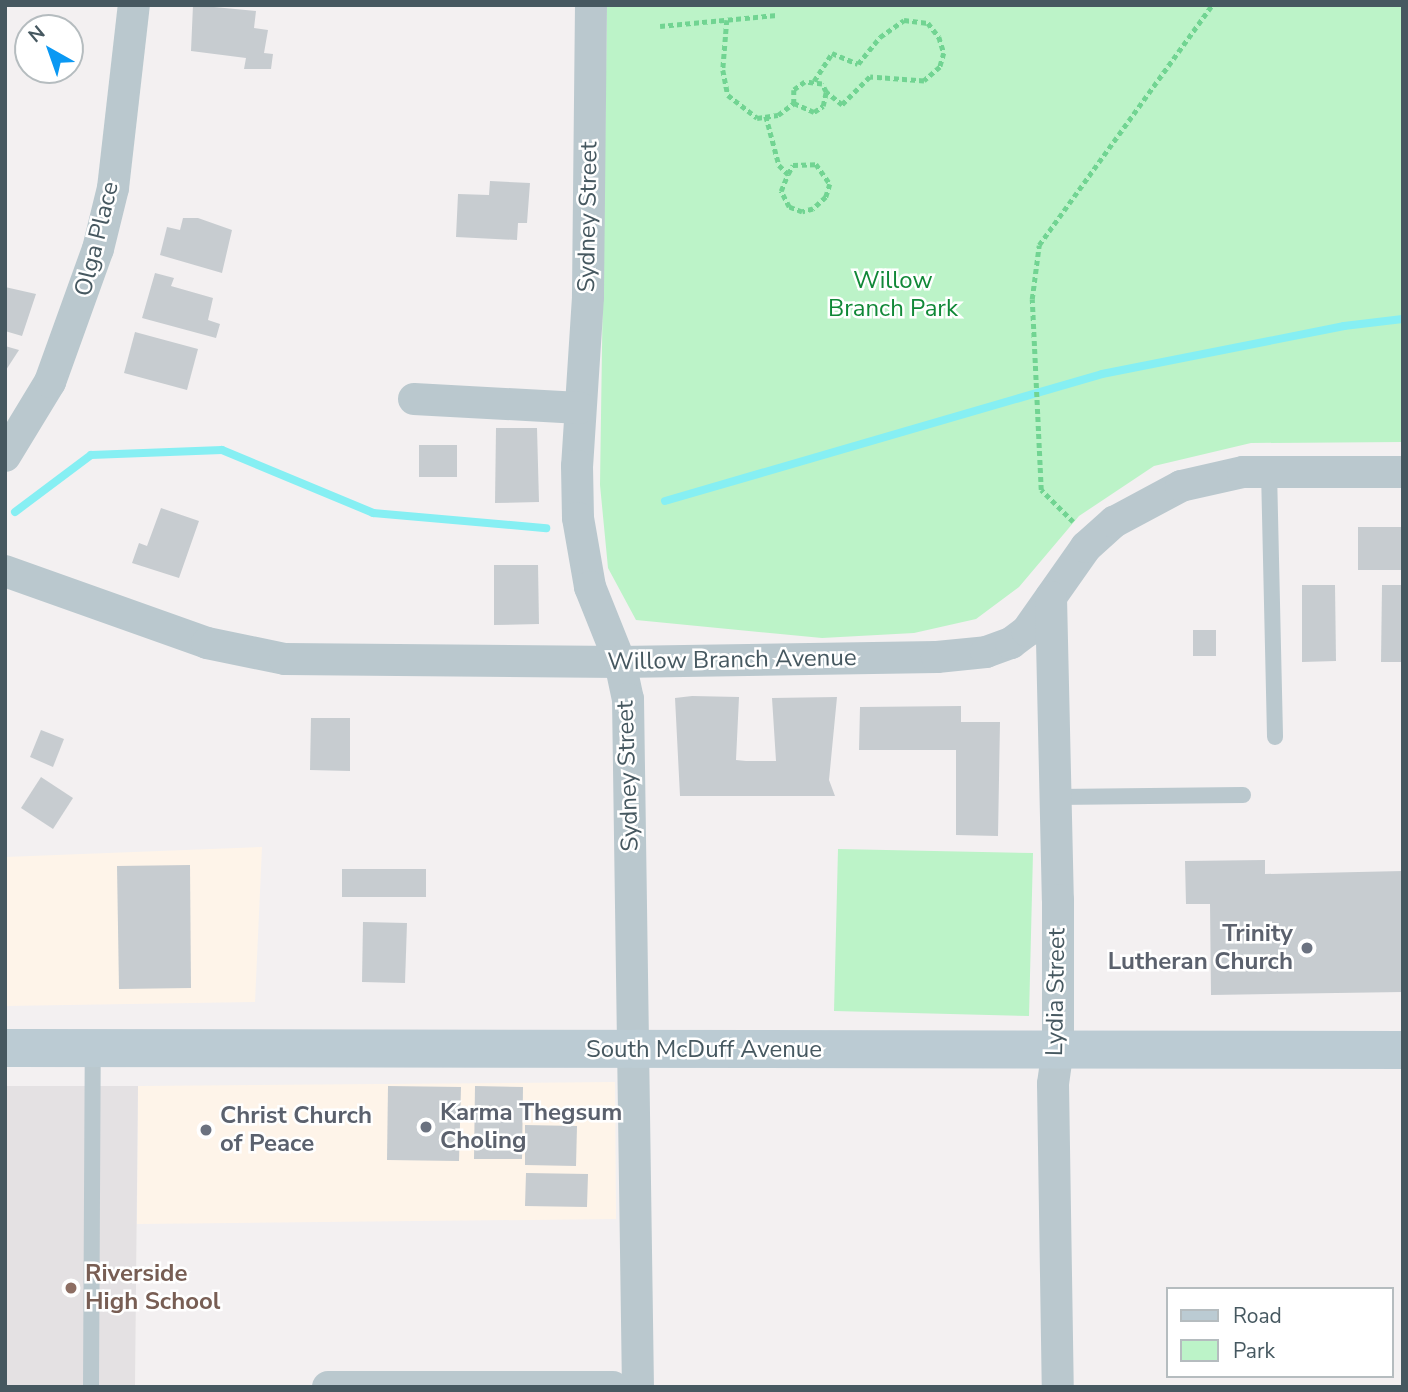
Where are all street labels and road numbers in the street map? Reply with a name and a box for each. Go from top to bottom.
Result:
street label: Sydney Street [572,141,604,293]
street label: Olga Place [69,179,125,299]
street label: Willow Branch Avenue [607,643,857,677]
street label: Sydney Street [611,700,645,852]
street label: Lydia Street [1040,928,1072,1056]
street label: South McDuff Avenue [586,1036,822,1064]

